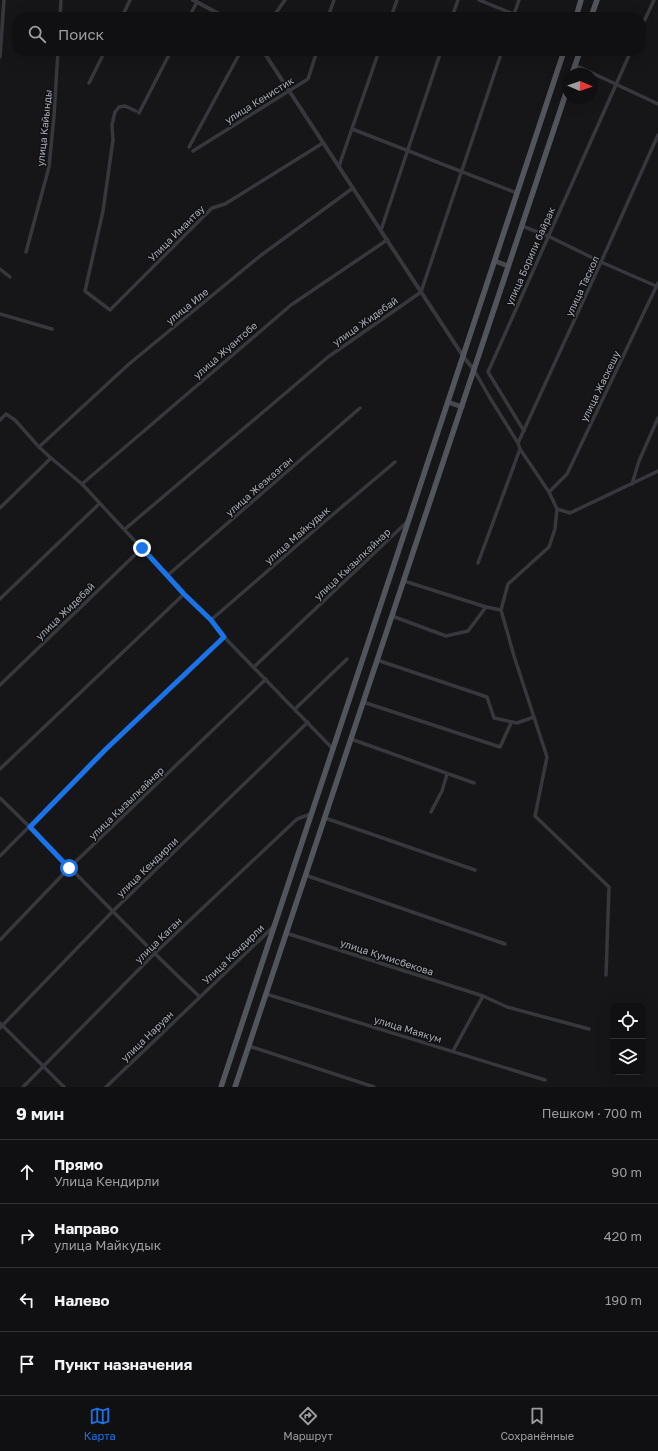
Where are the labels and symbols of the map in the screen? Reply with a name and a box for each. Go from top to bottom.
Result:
north arrow [562,68,598,104]
street label: улица Кенистик [222,74,296,126]
street label: улица Кайынды [34,89,54,167]
street label: Улица Имантау [145,202,207,264]
street label: улица Борили байрак [503,205,557,307]
street label: улица Таскол [563,254,601,318]
street label: улица Иле [163,285,211,327]
street label: улица Жидебай [330,294,400,348]
street label: улица Жуантобе [191,319,259,381]
street label: улица Жаскешу [578,348,623,423]
street label: улица Жезказган [223,454,295,518]
street label: улица Майкудык [262,503,332,567]
street label: улица Кызылкайнар [311,526,393,602]
route end [133,539,151,557]
street label: улица Жидебай [33,580,97,642]
street label: улица Кызылкайнар [86,764,166,842]
street label: улица Кендирли [114,835,180,899]
route start [60,859,78,877]
street label: улица Каган [132,915,184,965]
street label: Улица Кендирли [200,921,266,987]
street label: улица Кумисбекова [339,936,435,978]
street label: улица Наруан [118,1008,176,1064]
street label: улица Маякум [373,1013,443,1045]

